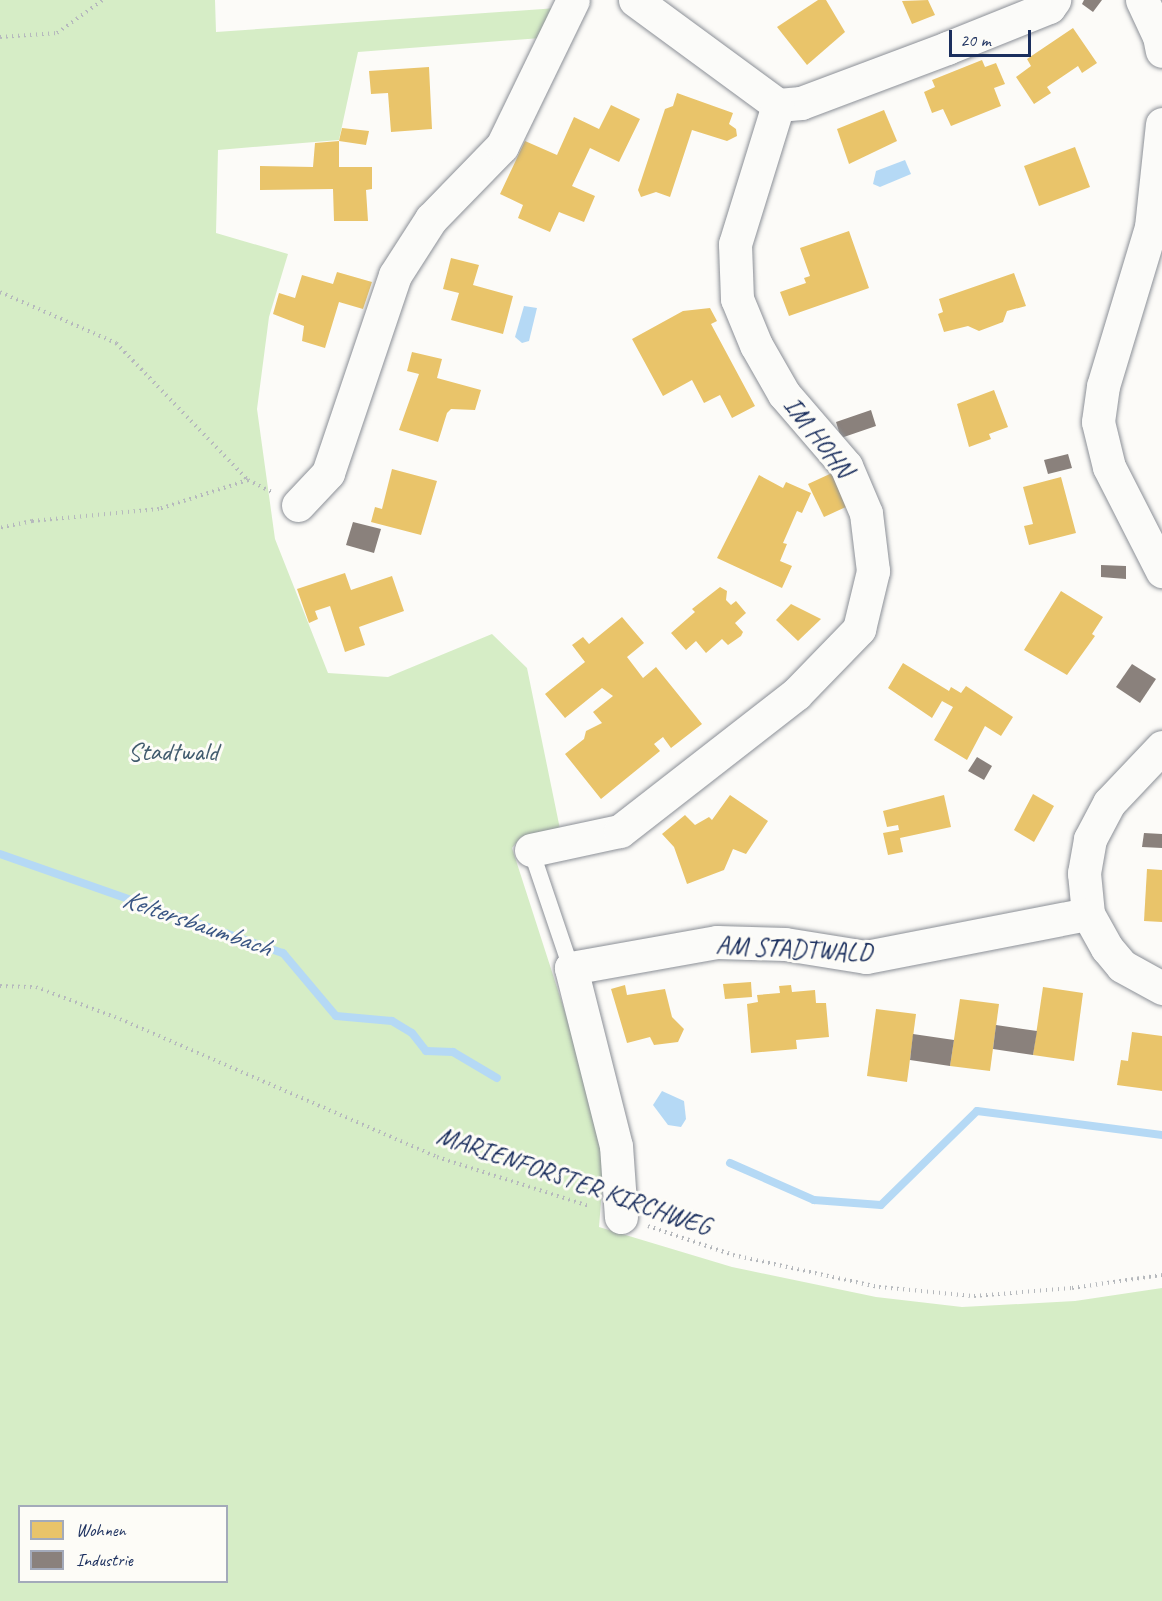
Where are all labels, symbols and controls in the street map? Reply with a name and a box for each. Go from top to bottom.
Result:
scale bar [952,18,1034,56]
text: 20 m [960,29,991,51]
street label: IM HOHN [777,391,859,483]
park label: Stadtwald [128,736,218,768]
water label: Keltersbaumbach [119,882,275,964]
street label: AM STADTWALD [714,929,874,969]
street label: MARIENFORSTER KIRCHWEG [433,1120,715,1242]
legend [18,1505,228,1583]
text: Wohnen [76,1519,126,1541]
text: Industrie [76,1549,133,1571]

